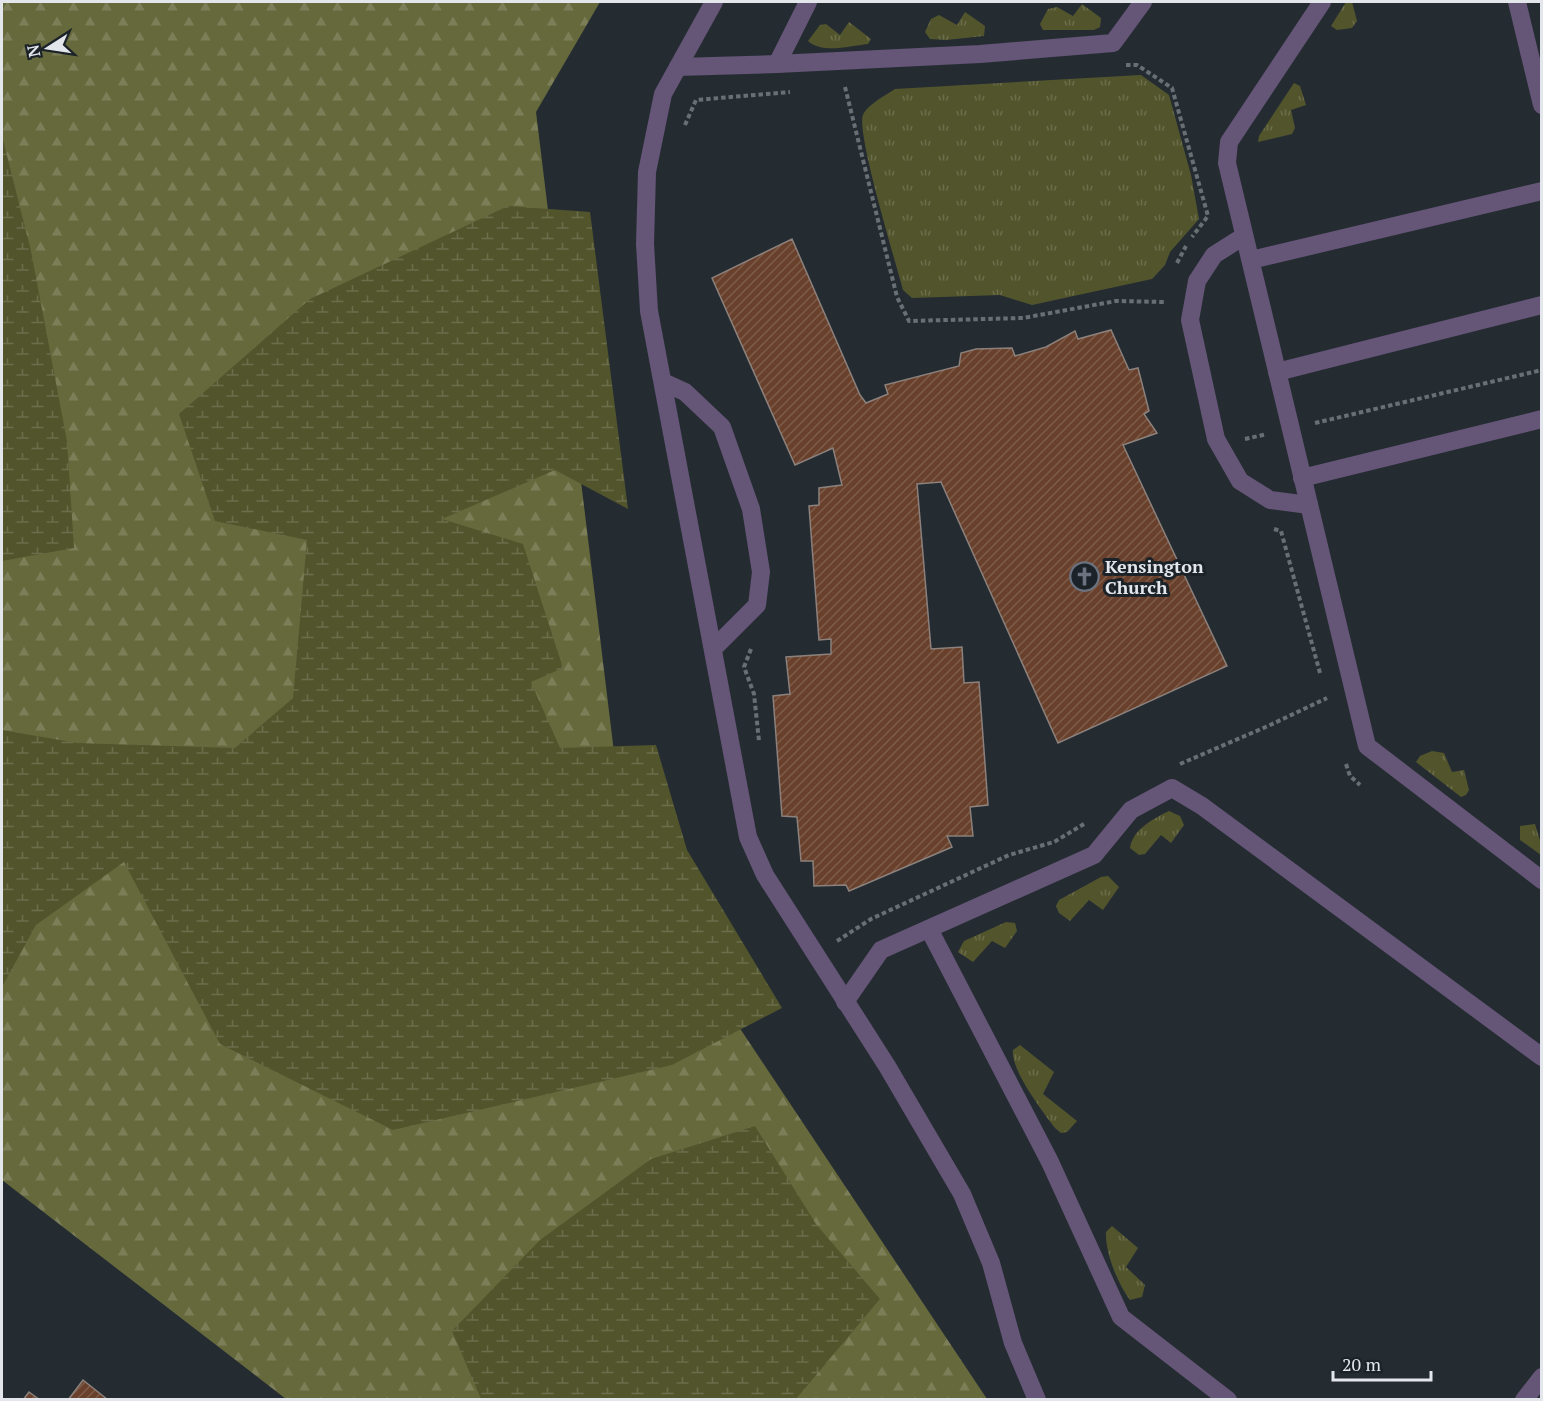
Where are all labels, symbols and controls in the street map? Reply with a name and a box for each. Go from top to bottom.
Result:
north arrow [18,18,78,78]
text: N [21,43,45,59]
place label: Kensington Church [1105,554,1204,599]
church icon: Kensington Church [1068,561,1100,593]
scale bar [1333,1344,1430,1382]
text: 20 m [1342,1352,1382,1376]

